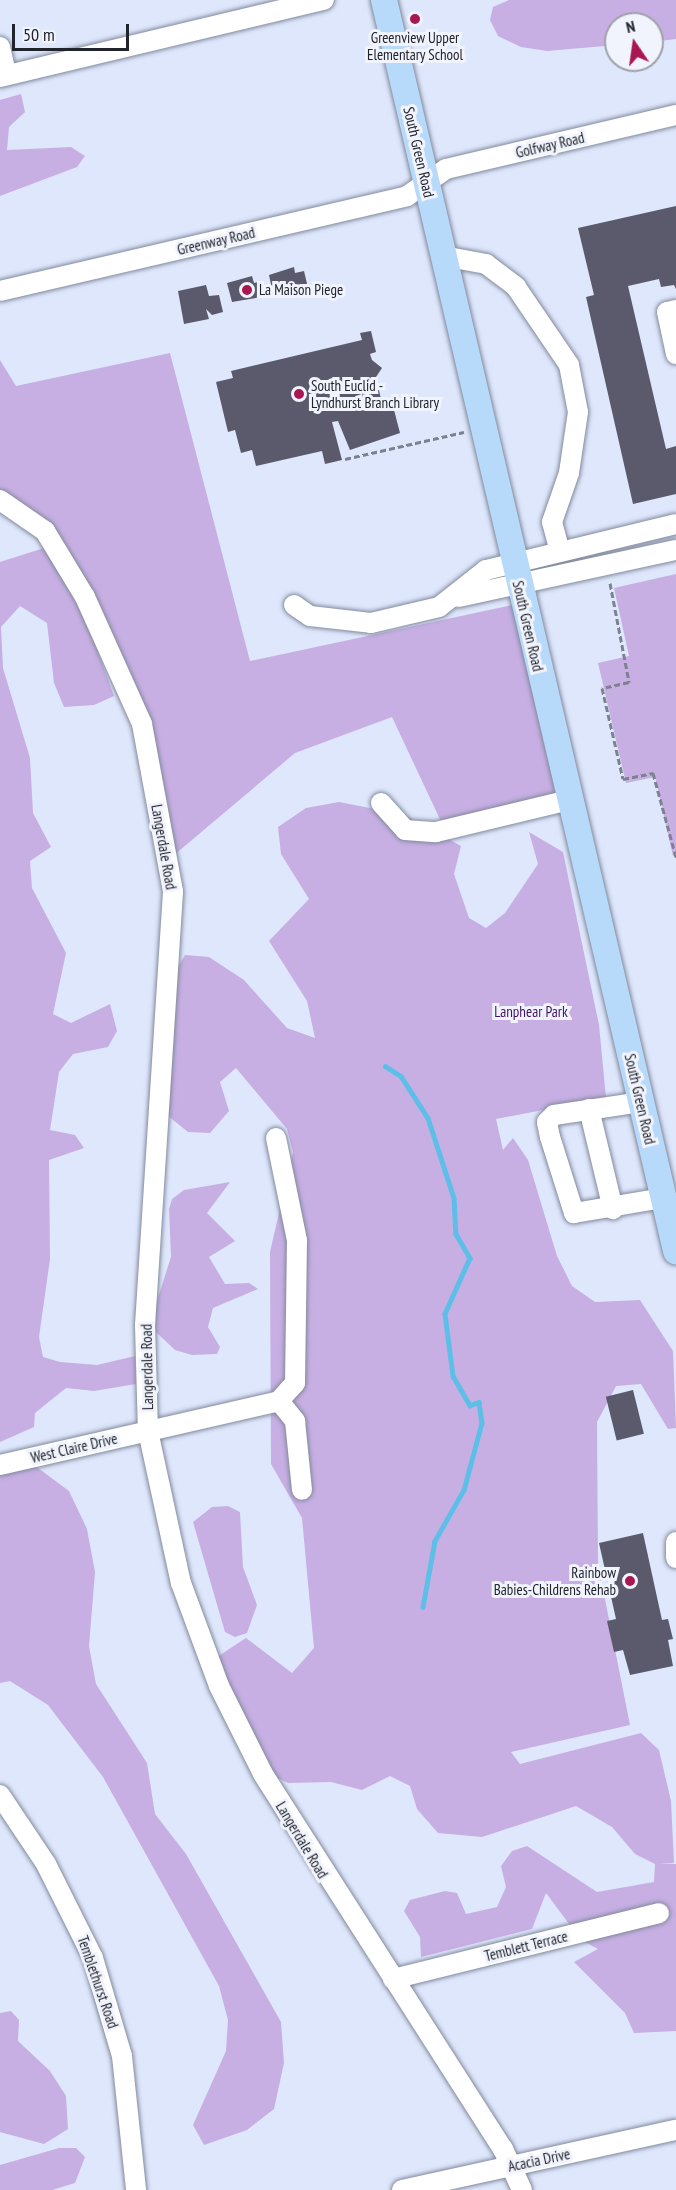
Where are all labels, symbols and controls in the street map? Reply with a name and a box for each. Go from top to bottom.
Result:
scale bar [15,12,132,50]
marker: Greenview Upper Elementary School [408,12,422,26]
north arrow [604,12,664,72]
text: N [624,16,637,37]
text: 50 m [23,23,55,46]
place label: Greenview Upper Elementary School [367,28,463,63]
street label: South Green Road [400,105,438,199]
street label: Golfway Road [514,128,586,162]
street label: Greenway Road [175,223,257,259]
place label: La Maison Piege [259,281,343,299]
marker: La Maison Piege [240,283,254,297]
place label: South Euclid - Lyndhurst Branch Library [311,376,439,411]
marker: South Euclid - Lyndhurst Branch Library [292,387,306,401]
street label: South Green Road [509,579,547,673]
street label: Langerdale Road [148,803,180,891]
park label: Lanphear Park [494,1003,568,1021]
street label: South Green Road [621,1052,659,1146]
street label: Langerdale Road [137,1324,157,1410]
street label: West Claire Drive [29,1429,119,1467]
place label: Rainbow Babies-Childrens Rehab [494,1563,616,1598]
marker: Rainbow Babies-Childrens Rehab [621,1572,639,1590]
street label: Langerdale Road [272,1798,332,1882]
street label: Temblett Terrace [482,1927,570,1965]
street label: Temblethurst Road [74,1933,122,2031]
street label: Acacia Drive [506,2145,572,2175]

